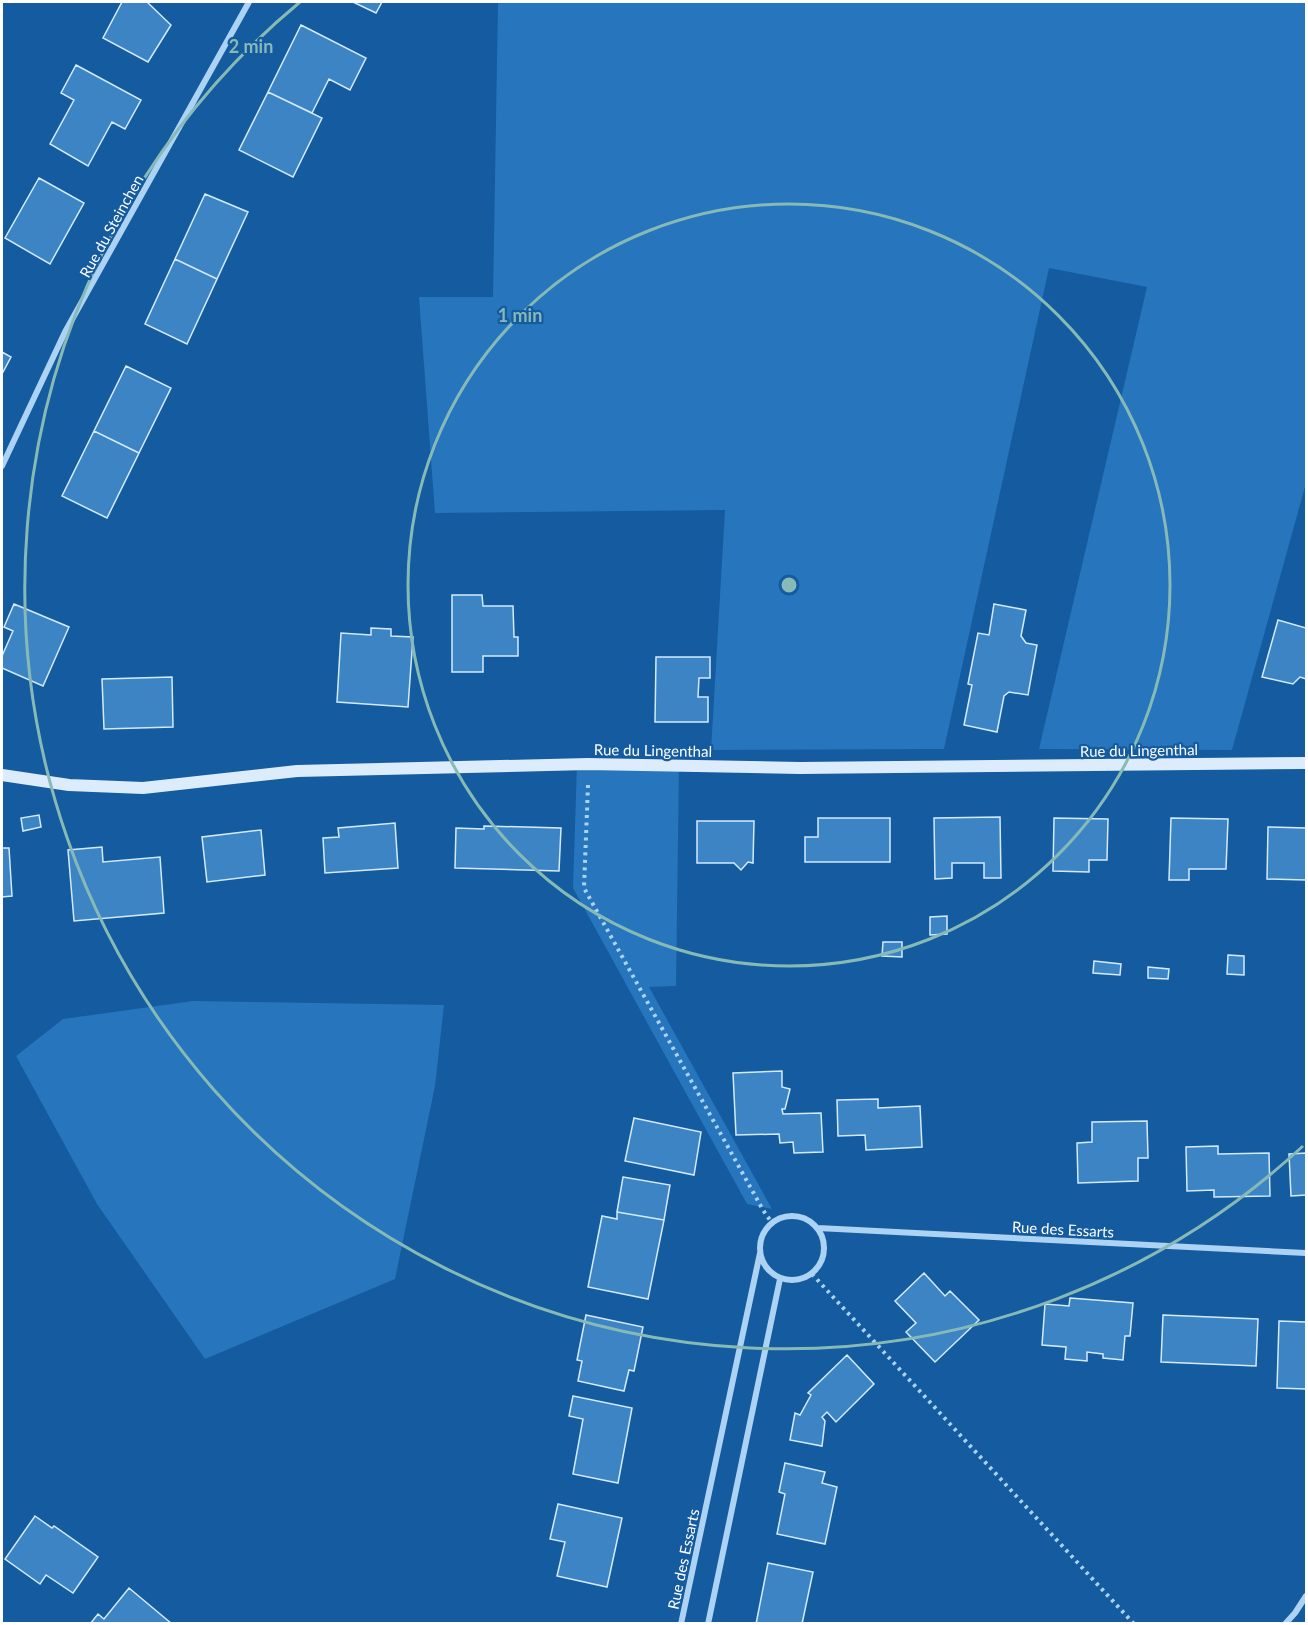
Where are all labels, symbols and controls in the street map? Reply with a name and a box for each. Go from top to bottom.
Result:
text: 2 min [229,35,273,57]
street label: Rue du Steinchen [75,171,147,281]
text: 1 min [498,304,542,326]
centre of rings [779,575,799,595]
street label: Rue du Lingenthal [594,740,712,760]
street label: Rue du Lingenthal [1080,740,1198,760]
street label: Rue des Essarts [1012,1217,1114,1241]
street label: Rue des Essarts [664,1507,702,1611]

